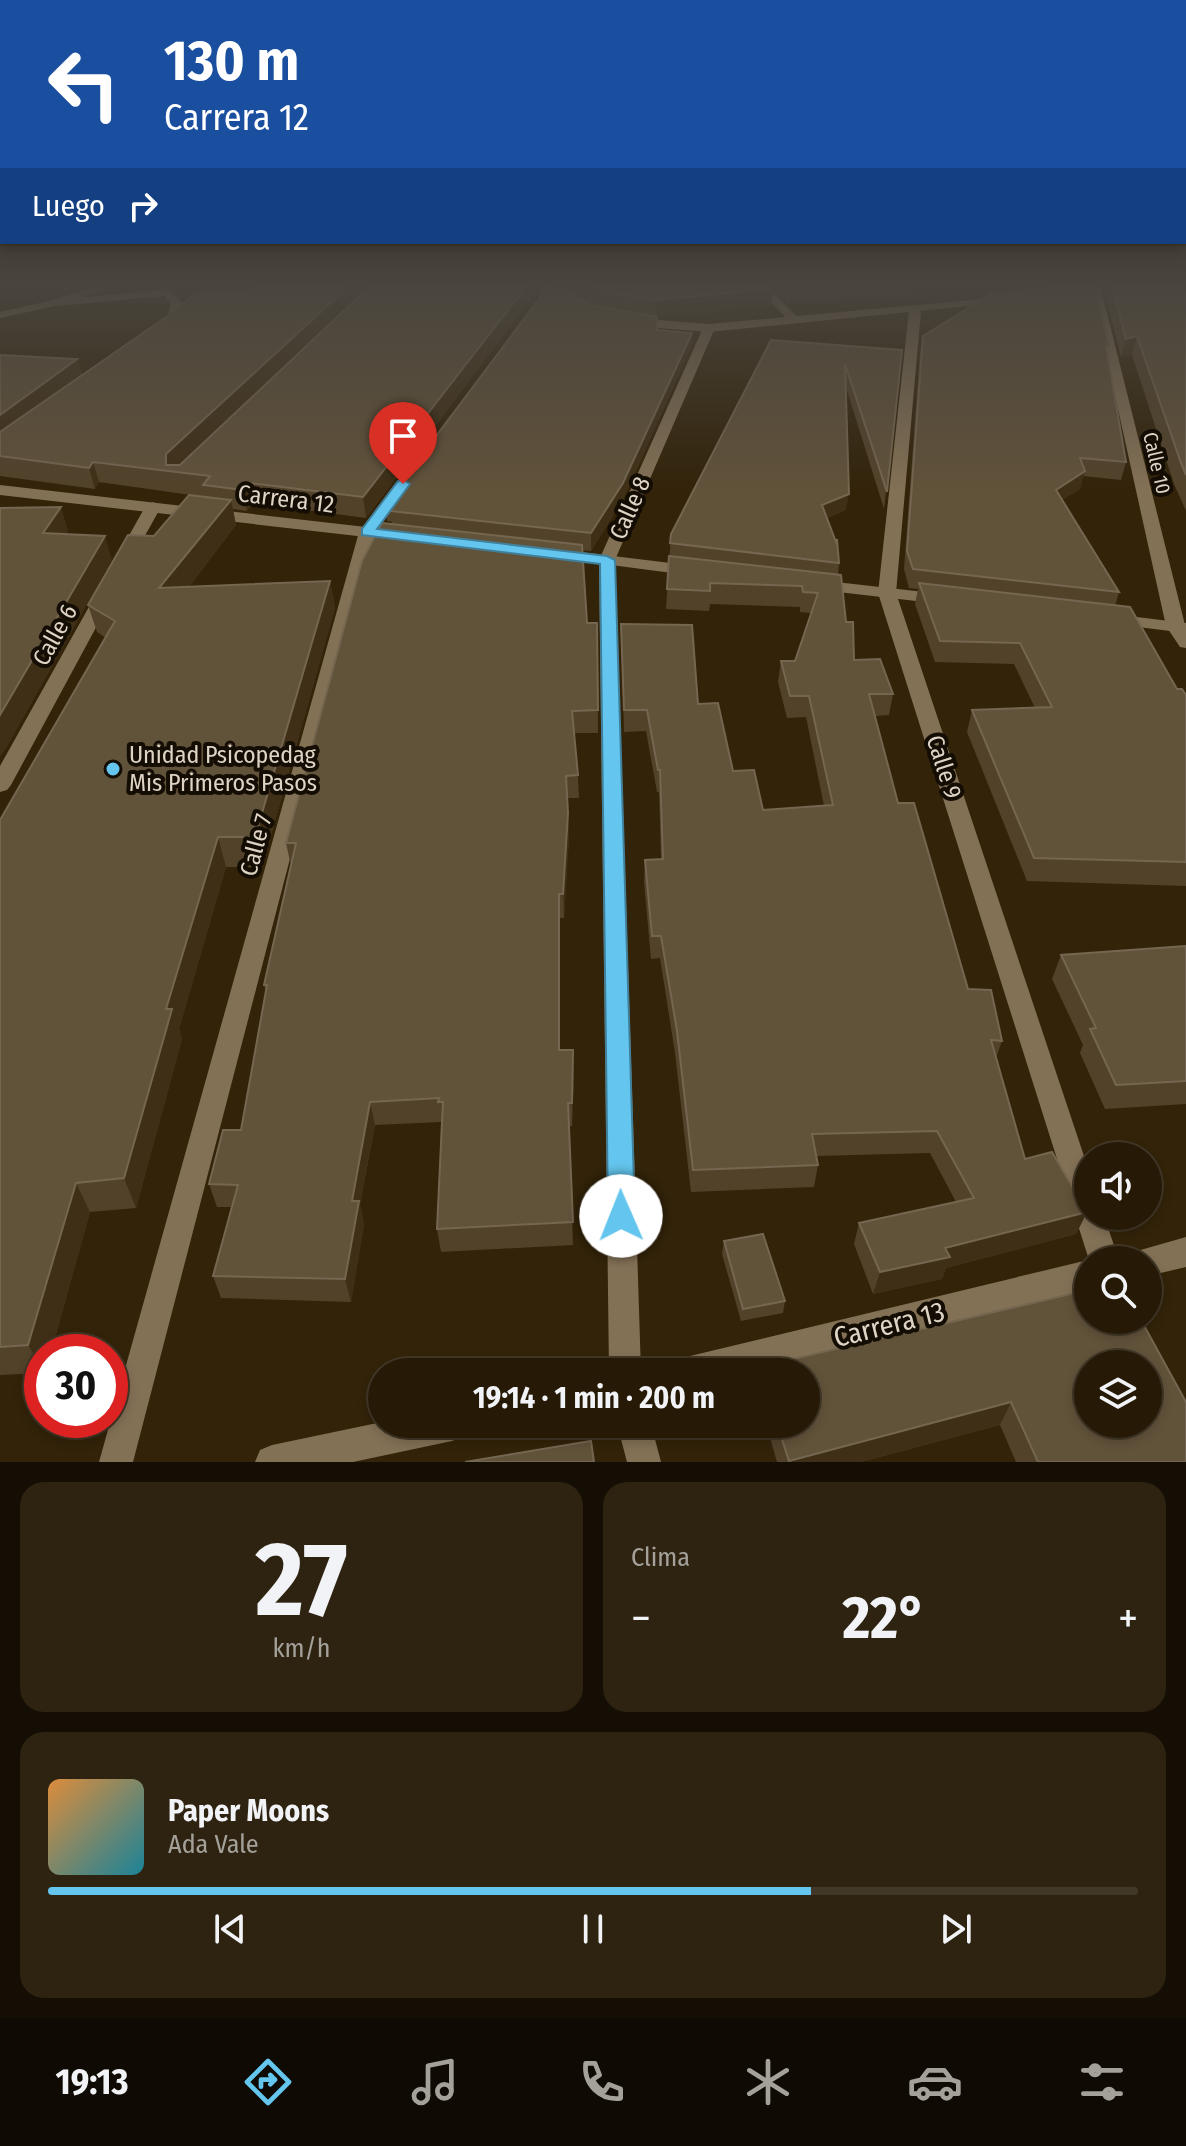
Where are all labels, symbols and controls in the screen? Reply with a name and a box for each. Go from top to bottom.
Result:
text: 130 m [164,28,299,95]
icon: left [32,32,136,136]
text: Carrera 12 [164,96,309,140]
icon: right [121,184,165,228]
text: Luego [32,188,105,224]
pin [369,402,437,484]
icon: arrive [381,414,425,458]
street label: Calle 10 [1138,430,1176,496]
street label: Calle 8 [604,472,656,544]
street label: Carrera 12 [236,479,336,519]
street label: Calle 6 [27,600,83,670]
street label: Calle 9 [921,732,967,802]
place label: Unidad Psicopedag Mis Primeros Pasos [129,741,317,797]
marker: Unidad Psicopedag Mis Primeros Pasos [104,760,122,778]
street label: Calle 7 [234,811,278,879]
map controls [1074,1142,1162,1438]
button: sound [1074,1142,1162,1230]
position arrow [579,1174,663,1258]
button: search [1074,1246,1162,1334]
street label: Carrera 13 [830,1295,948,1354]
speed limit sign: 30 [24,1334,128,1438]
button: layers [1074,1350,1162,1438]
text: 19:14 · 1 min · 200 m [473,1380,715,1416]
text: 27 [256,1518,347,1643]
text: Clima [631,1542,690,1573]
text: 22° [843,1582,926,1654]
text: − [631,1592,651,1645]
text: + [1118,1592,1138,1645]
text: km/h [273,1633,330,1664]
text: Paper Moons [168,1793,329,1829]
text: Ada Vale [168,1829,259,1860]
icon: previous [208,1907,252,1951]
icon: pause [571,1907,615,1951]
icon: next [934,1907,978,1951]
icon: directions [240,2054,296,2110]
icon: music [407,2054,463,2110]
icon: phone [574,2054,630,2110]
icon: climate [740,2054,796,2110]
icon: car [907,2054,963,2110]
icon: filters [1074,2054,1130,2110]
text: 19:13 [55,2060,129,2104]

